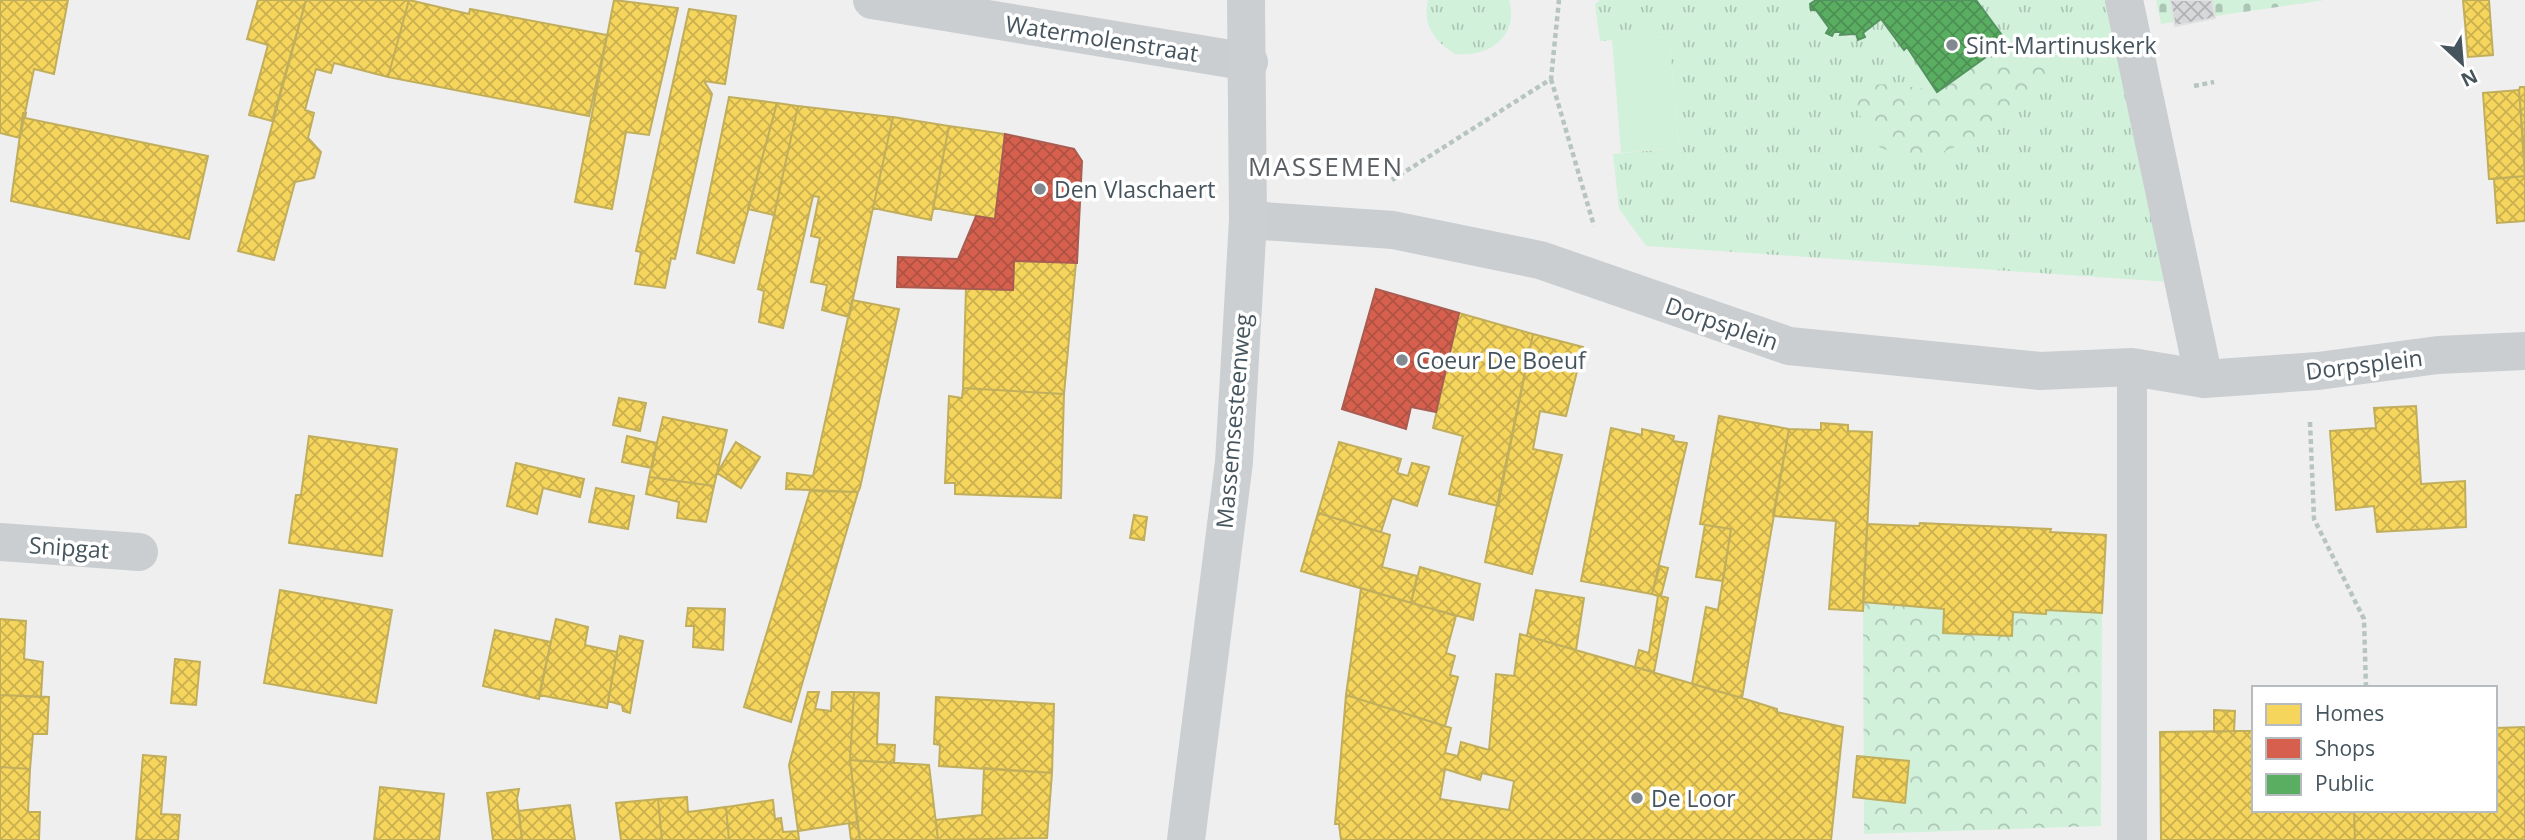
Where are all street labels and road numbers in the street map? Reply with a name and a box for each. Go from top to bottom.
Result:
street label: Watermolenstraat [1003,7,1201,69]
street label: Dorpsplein [1661,289,1783,357]
street label: Massemsesteenweg [1208,312,1258,530]
street label: Dorpsplein [2304,341,2424,387]
street label: Snipgat [28,528,110,566]

